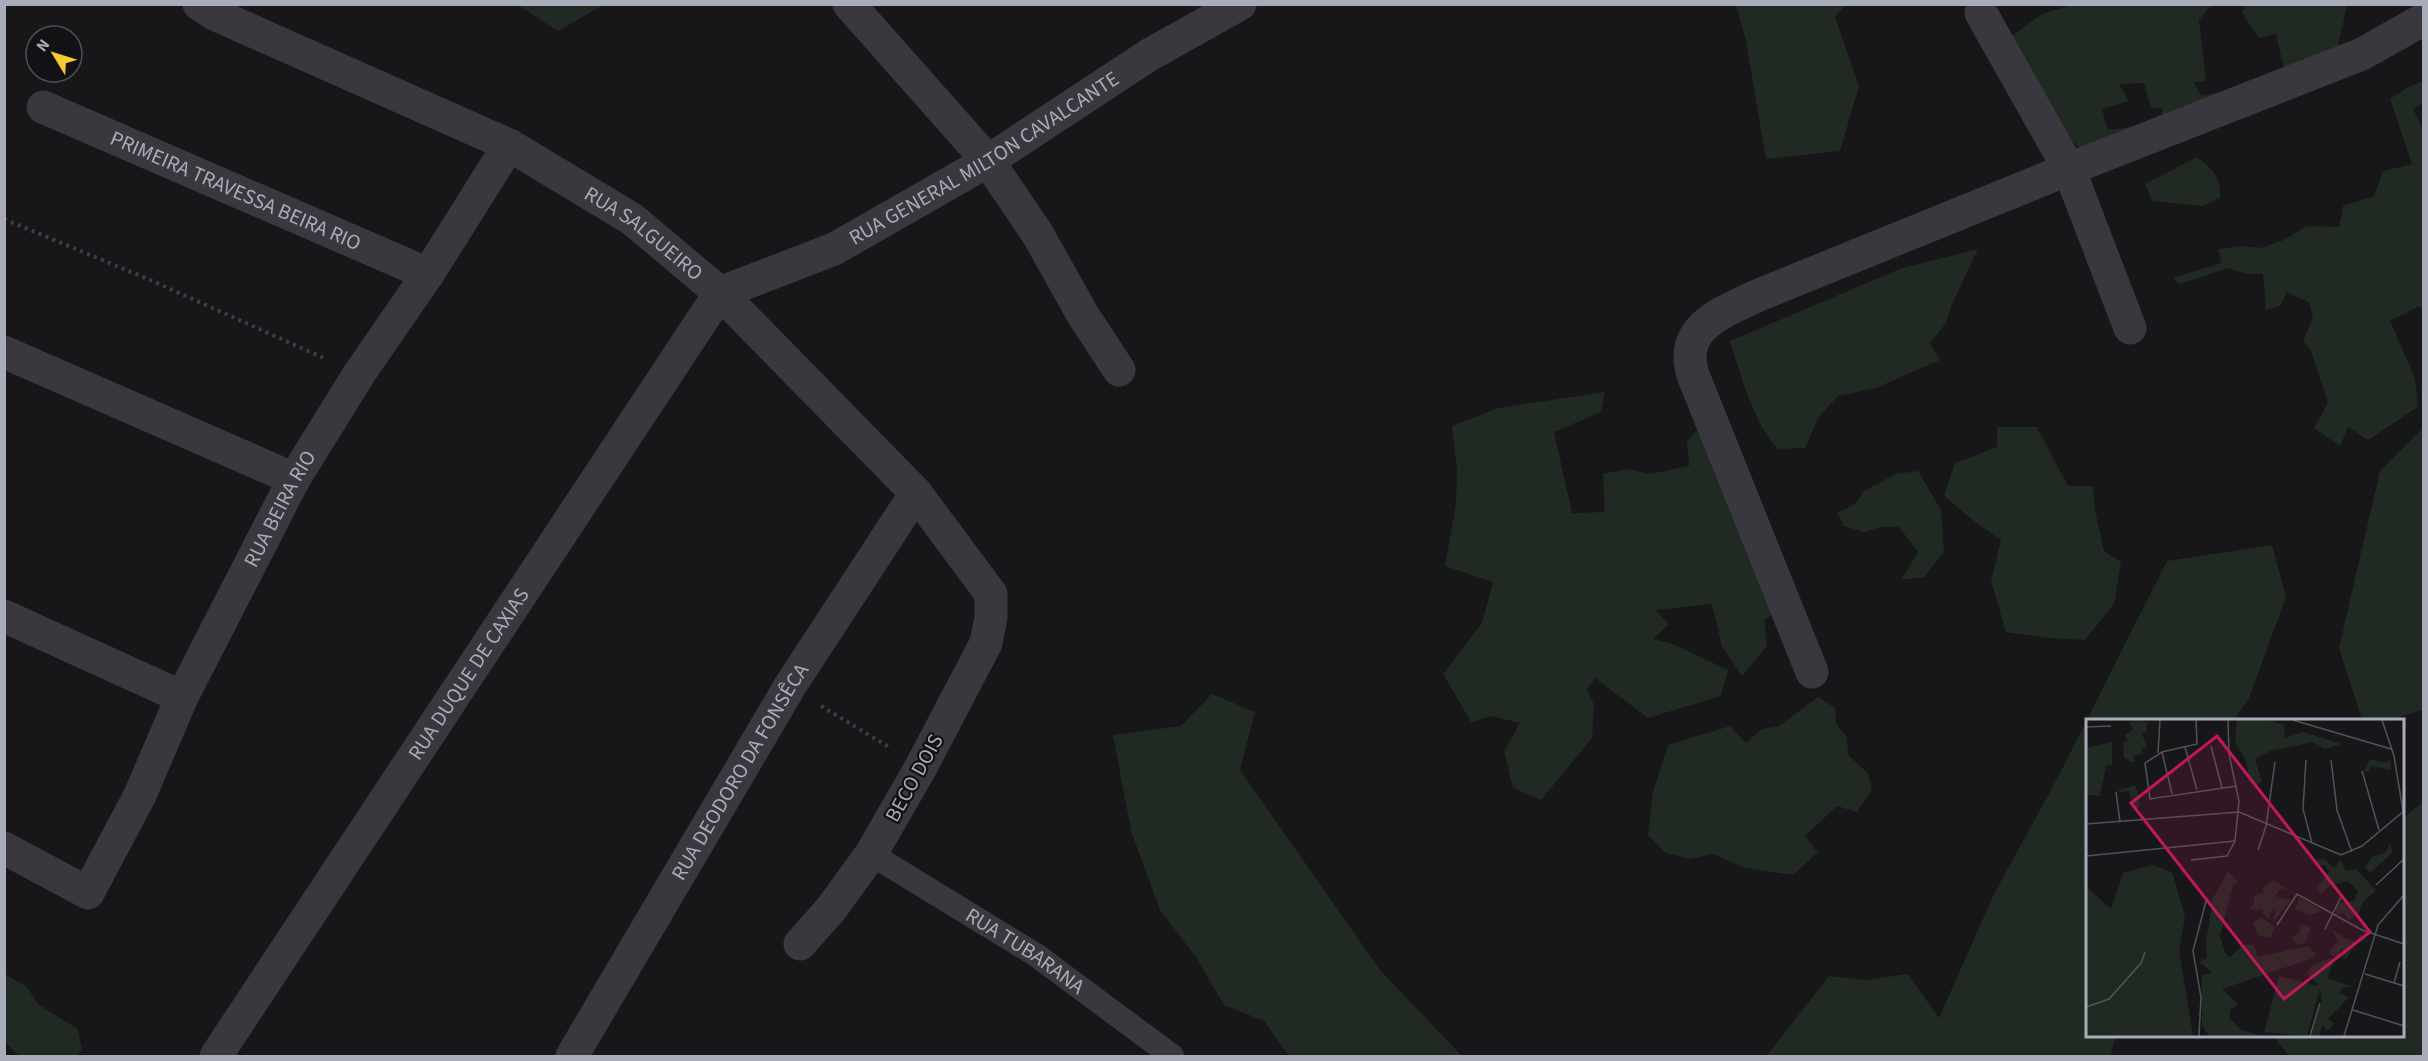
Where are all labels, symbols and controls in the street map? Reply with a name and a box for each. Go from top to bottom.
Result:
north arrow [24,24,84,84]
text: N [31,34,55,56]
street label: RUA GENERAL MILTON CAVALCANTE [843,64,1125,252]
street label: PRIMEIRA TRAVESSA BEIRA RIO [106,123,366,258]
street label: RUA SALGUEIRO [579,179,710,288]
street label: RUA BEIRA RIO [236,444,323,572]
street label: RUA DUQUE DE CAXIAS [401,582,536,766]
street label: RUA DEODORO DA FONSÊCA [664,657,816,886]
inset map [2086,719,2404,1037]
street label: BECO DOIS [877,729,951,827]
street label: RUA TUBARANA [960,900,1091,1002]

